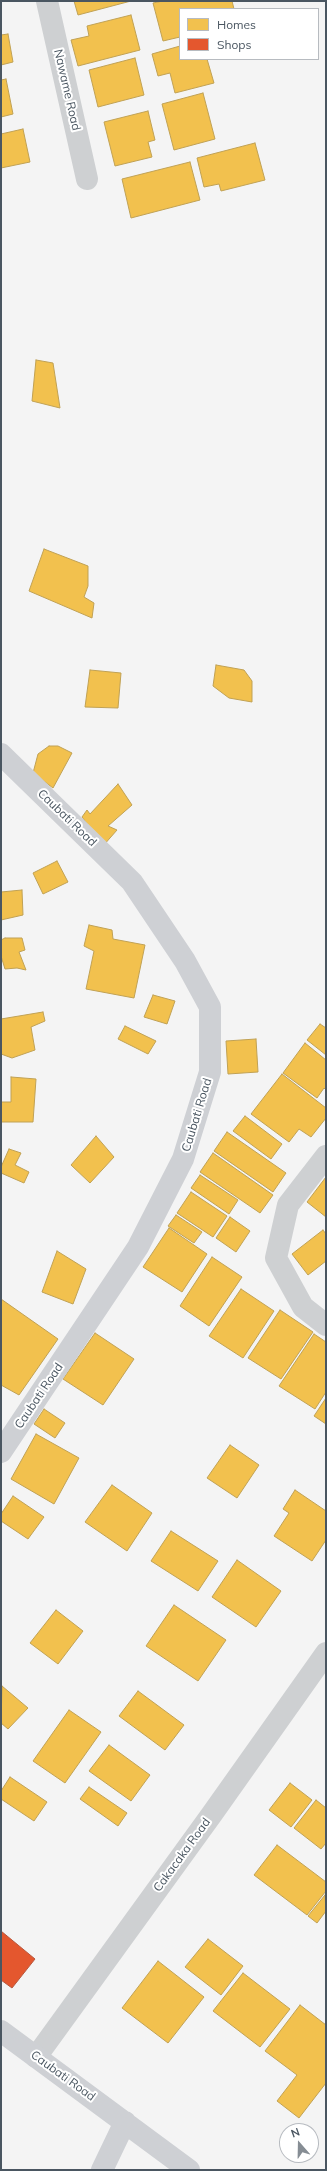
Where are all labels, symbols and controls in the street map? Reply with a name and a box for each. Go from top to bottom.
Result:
legend [179,8,319,60]
text: Homes [217,17,256,32]
text: Shops [217,37,252,52]
street label: Nawame Road [51,48,83,132]
street label: Caubati Road [35,786,99,850]
street label: Caubati Road [179,1076,215,1154]
street label: Caubati Road [12,1360,66,1432]
street label: Cakacaka Road [150,1815,214,1895]
street label: Caubati Road [28,2048,98,2104]
north arrow [279,2123,319,2163]
text: N [289,2125,302,2141]

